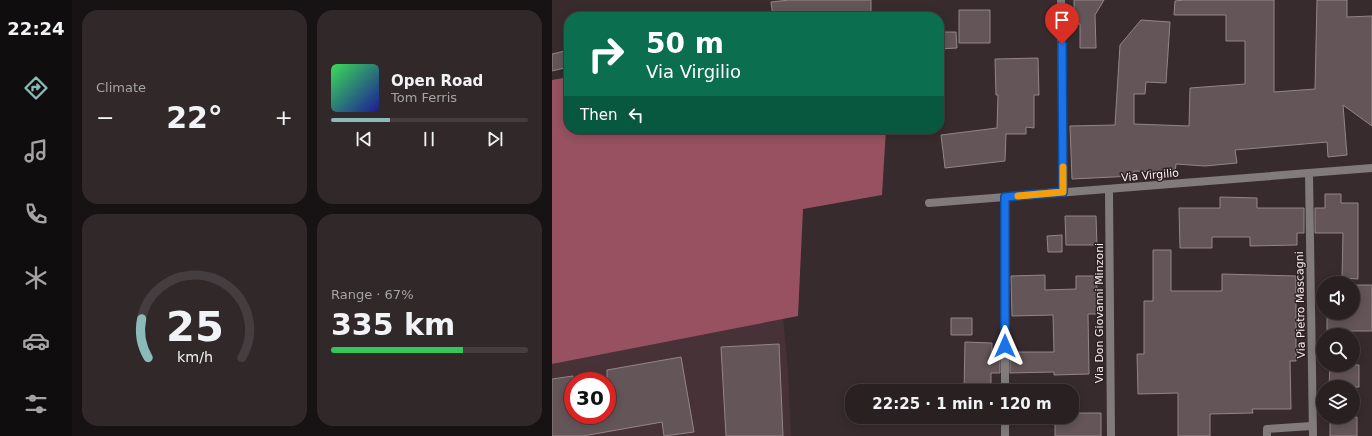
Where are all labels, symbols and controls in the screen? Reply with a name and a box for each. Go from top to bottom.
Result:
pin [1045,3,1079,44]
icon: arrive [1051,9,1073,31]
text: 22:24 [7,18,65,39]
text: 50 m [646,27,724,60]
icon: right [580,28,632,80]
text: Via Virgilio [646,61,741,82]
text: Open Road [391,72,483,90]
icon: directions [22,74,50,102]
text: Climate [96,80,146,95]
text: Tom Ferris [391,90,457,105]
text: 22° [166,100,223,135]
icon: left [625,104,647,126]
text: − [96,105,114,130]
text: + [275,105,293,130]
text: Then [580,106,617,124]
icon: previous [353,128,375,150]
icon: pause [418,128,440,150]
icon: next [484,128,506,150]
icon: music [22,137,50,165]
street label: Via Virgilio [1121,166,1180,185]
icon: phone [22,200,50,228]
street label: Via Don Giovanni Minzoni [1093,243,1106,383]
street label: Via Pietro Mascagni [1293,251,1308,359]
icon: climate [22,264,50,292]
map controls [1316,276,1360,424]
button: sound [1316,276,1360,320]
text: Range · 67% [331,287,414,302]
text: 25 [166,302,223,351]
text: 335 km [331,307,455,342]
position arrow [984,325,1026,367]
icon: car [22,327,50,355]
button: search [1316,328,1360,372]
text: km/h [176,349,213,365]
speed limit sign: 30 [564,372,616,424]
button: layers [1316,380,1360,424]
icon: filters [22,390,50,418]
text: 22:25 · 1 min · 120 m [872,395,1052,413]

